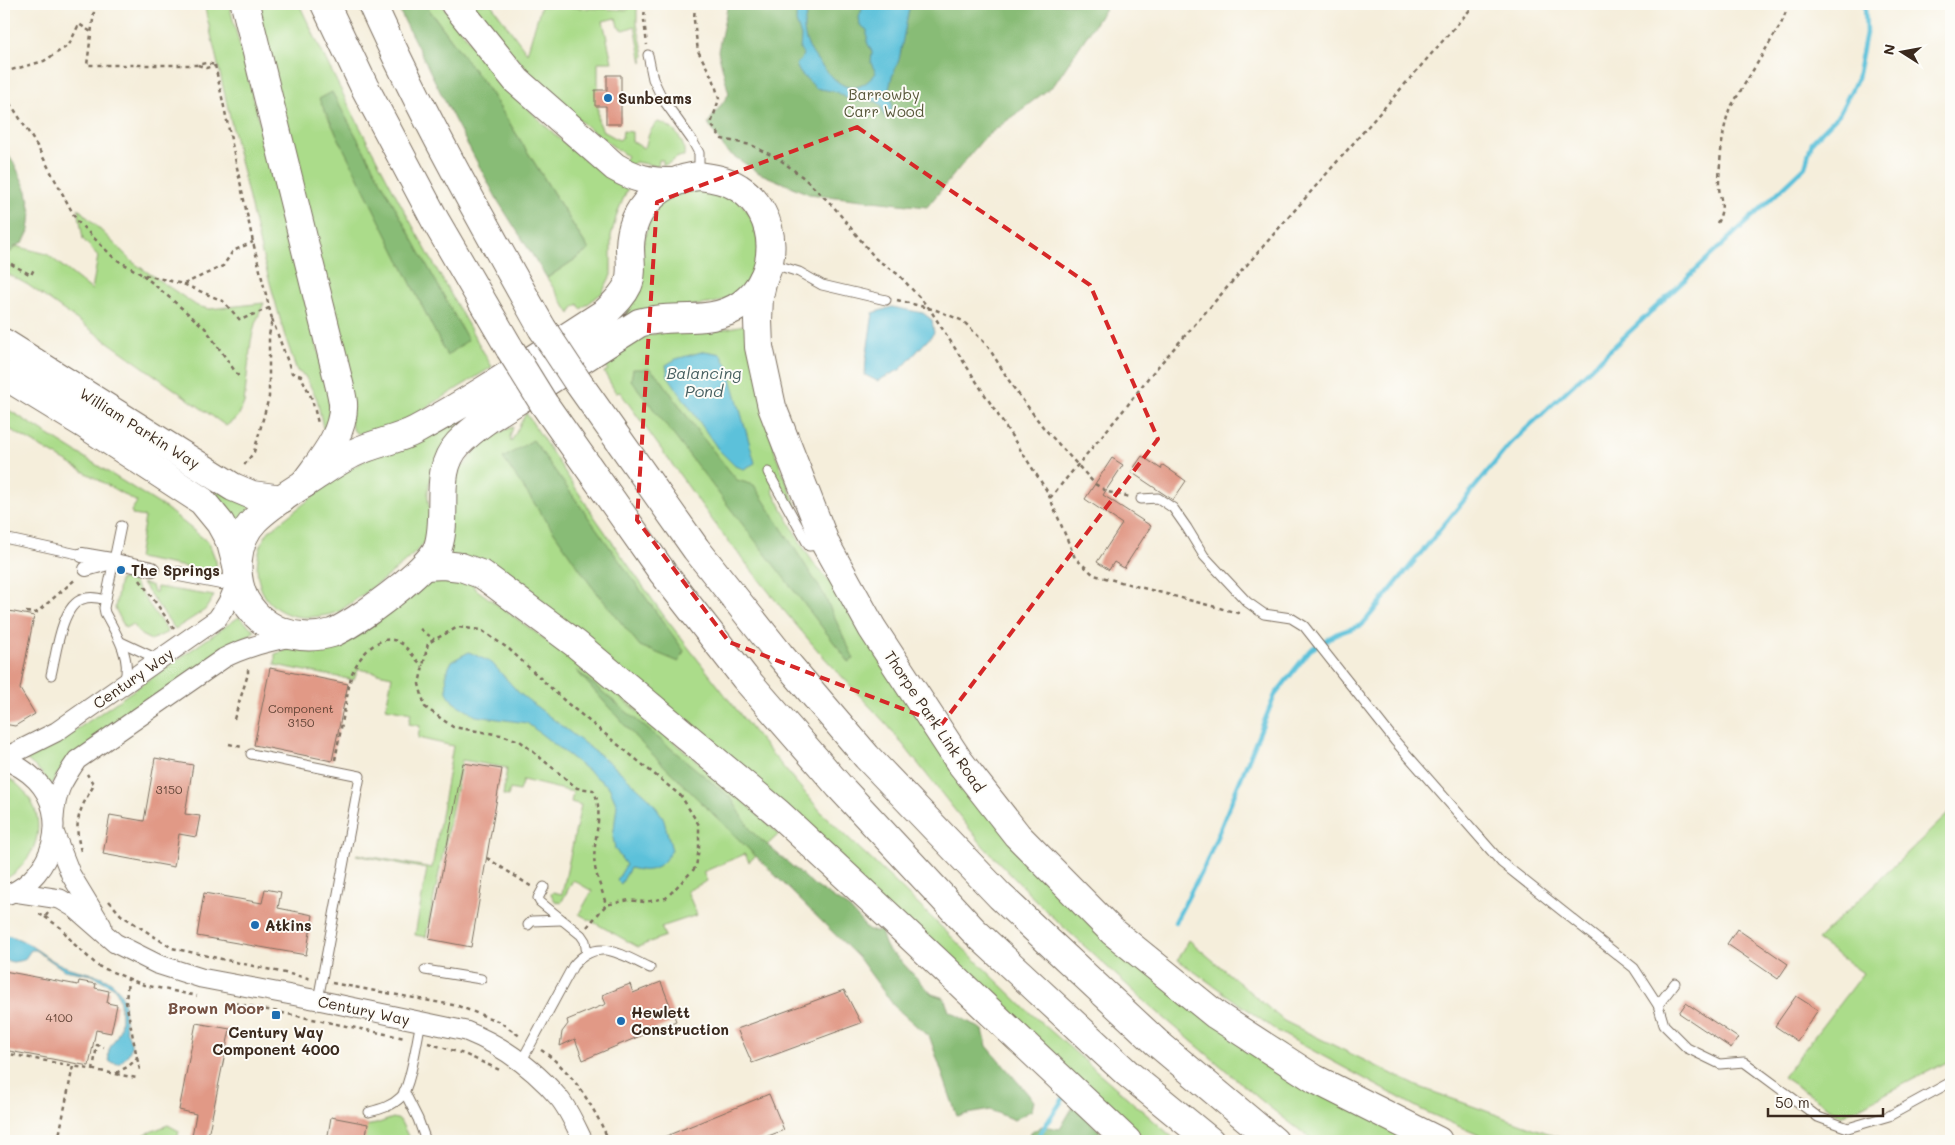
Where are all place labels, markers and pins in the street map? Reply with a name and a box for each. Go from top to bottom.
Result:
place label: Sunbeams [618,88,692,108]
marker: Sunbeams [602,92,614,104]
place label: The Springs [131,560,220,580]
marker: The Springs [115,564,127,576]
place label: Atkins [265,915,311,935]
marker: Atkins [249,919,261,931]
place label: Hewlett Construction [631,1002,729,1039]
marker: Century Way Component 4000 [270,1009,282,1021]
marker: Hewlett Construction [615,1015,627,1027]
place label: Century Way Component 4000 [212,1022,340,1059]

